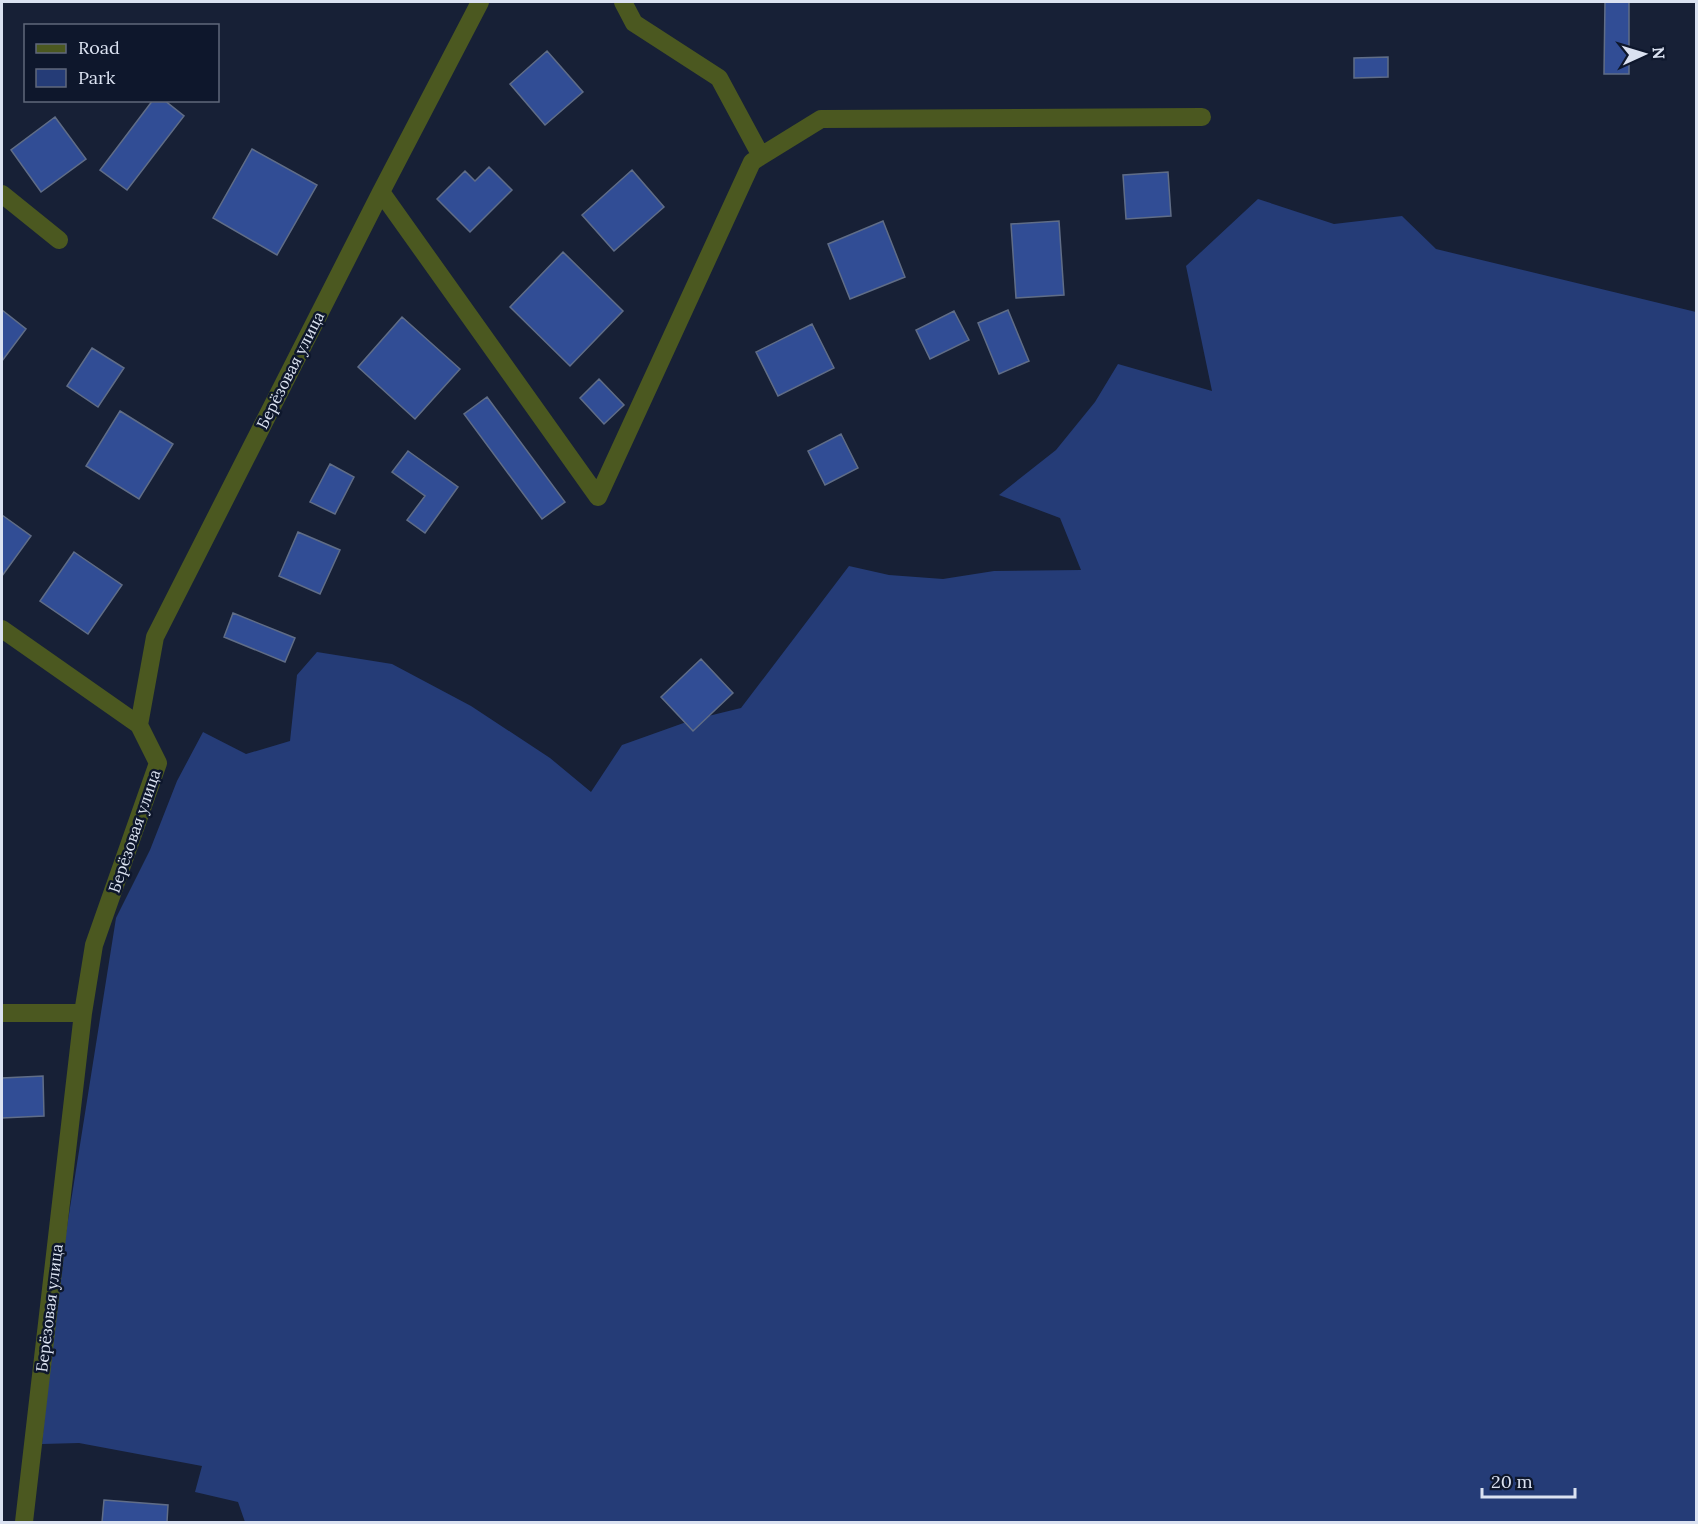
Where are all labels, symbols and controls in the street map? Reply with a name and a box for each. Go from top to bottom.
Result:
legend [24,24,219,102]
north arrow [1614,24,1674,84]
text: Road [78,36,120,59]
text: N [1649,46,1669,60]
text: Park [78,66,116,89]
street label: Берёзовая улица [252,308,328,432]
street label: Берёзовая улица [104,767,164,895]
street label: Берёзовая улица [31,1243,67,1373]
scale bar [1482,1461,1575,1499]
text: 20 m [1491,1470,1533,1493]

